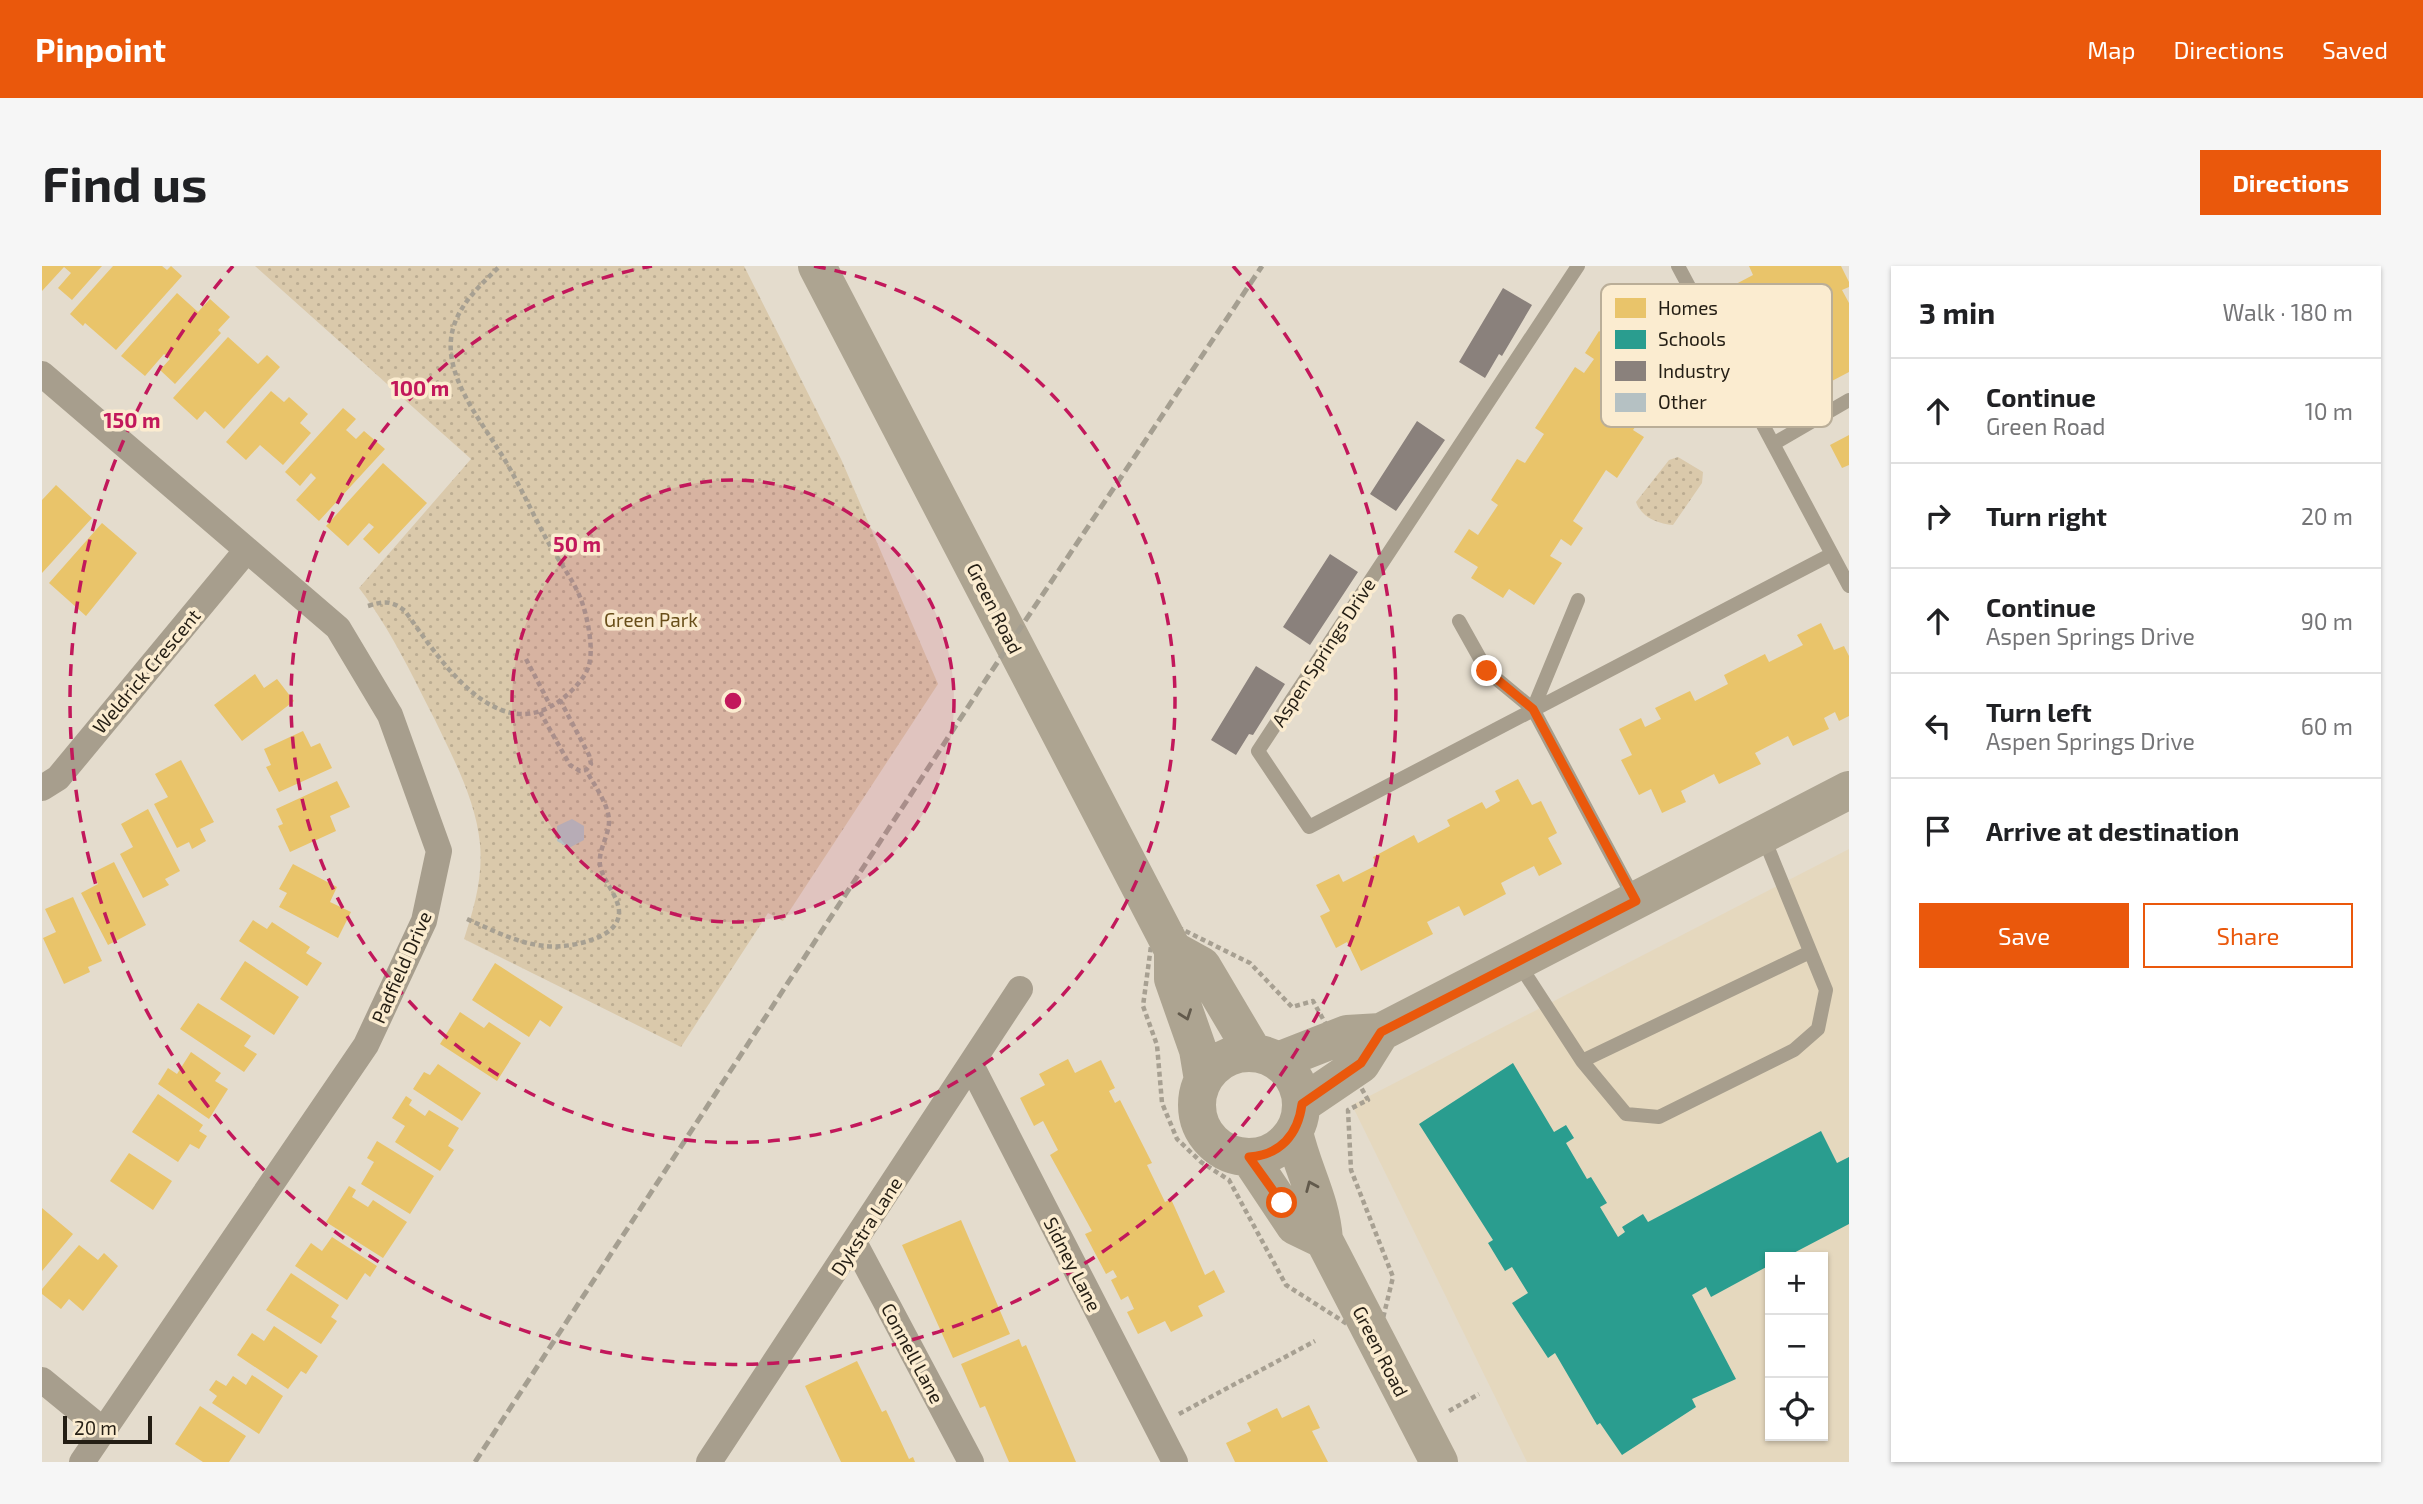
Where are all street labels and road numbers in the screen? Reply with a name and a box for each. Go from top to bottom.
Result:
street label: Green Road [962,559,1028,657]
street label: Aspen Springs Drive [1266,573,1380,731]
street label: Weldrick Crescent [87,604,205,738]
street label: Padfield Drive [366,907,436,1027]
street label: Dykstra Lane [826,1172,906,1280]
street label: Sidney Lane [1039,1213,1107,1315]
street label: Connell Lane [877,1299,949,1407]
street label: Green Road [1348,1302,1414,1400]

